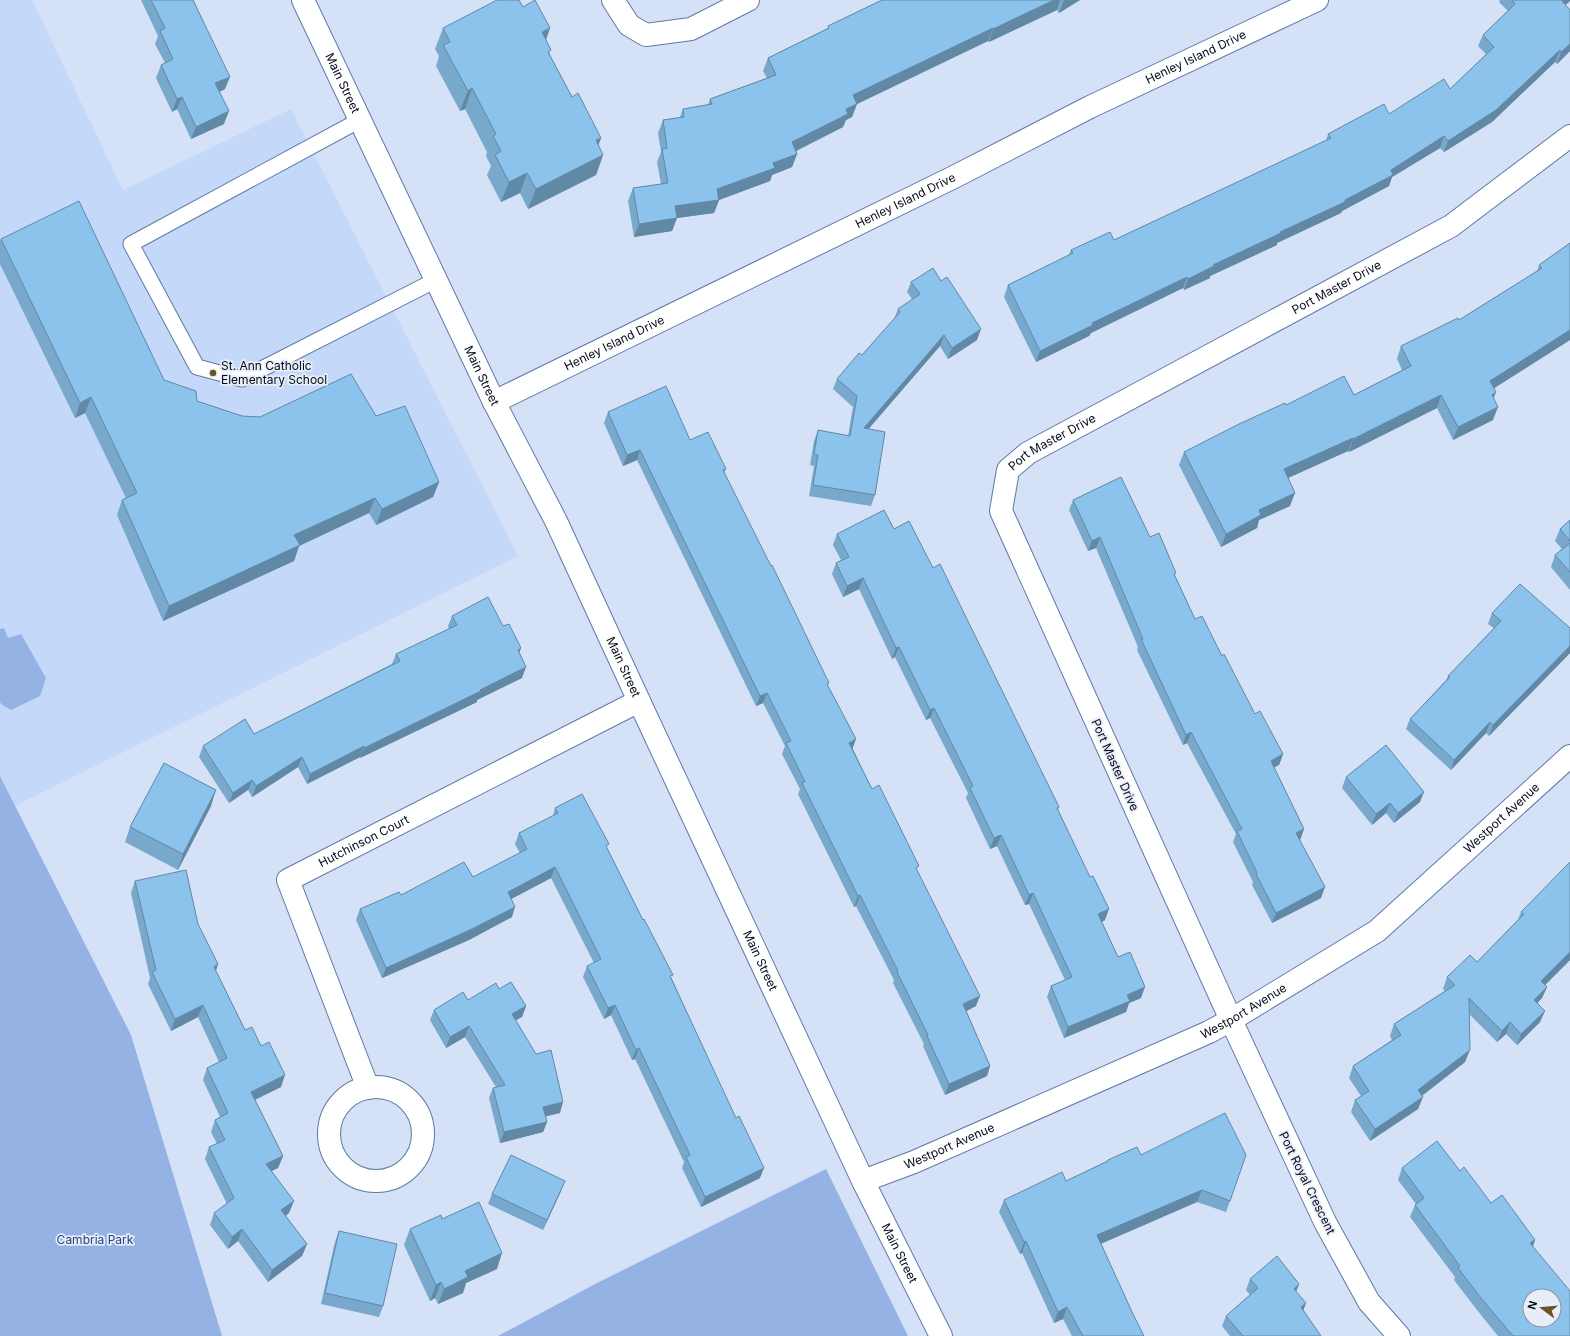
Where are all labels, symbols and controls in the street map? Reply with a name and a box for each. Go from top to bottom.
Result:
street label: Henley Island Drive [1143,27,1248,87]
street label: Main Street [322,50,364,115]
street label: Henley Island Drive [853,169,958,231]
street label: Port Master Drive [1289,257,1384,317]
street label: Henley Island Drive [562,312,667,374]
street label: Main Street [461,343,503,408]
place label: St. Ann Catholic Elementary School [221,358,327,387]
marker: St. Ann Catholic Elementary School [208,368,218,378]
street label: Port Master Drive [1005,410,1098,474]
street label: Main Street [603,634,644,699]
street label: Port Master Drive [1088,716,1142,813]
street label: Westport Avenue [1460,779,1542,856]
street label: Hutchinson Court [316,812,411,870]
street label: Main Street [740,928,781,993]
street label: Westport Avenue [1198,980,1289,1042]
street label: Westport Avenue [902,1120,997,1172]
street label: Port Royal Crescent [1276,1129,1339,1237]
street label: Main Street [879,1221,921,1285]
park label: Cambria Park [57,1232,134,1247]
north arrow [1522,1288,1562,1328]
text: N [1525,1299,1540,1311]

